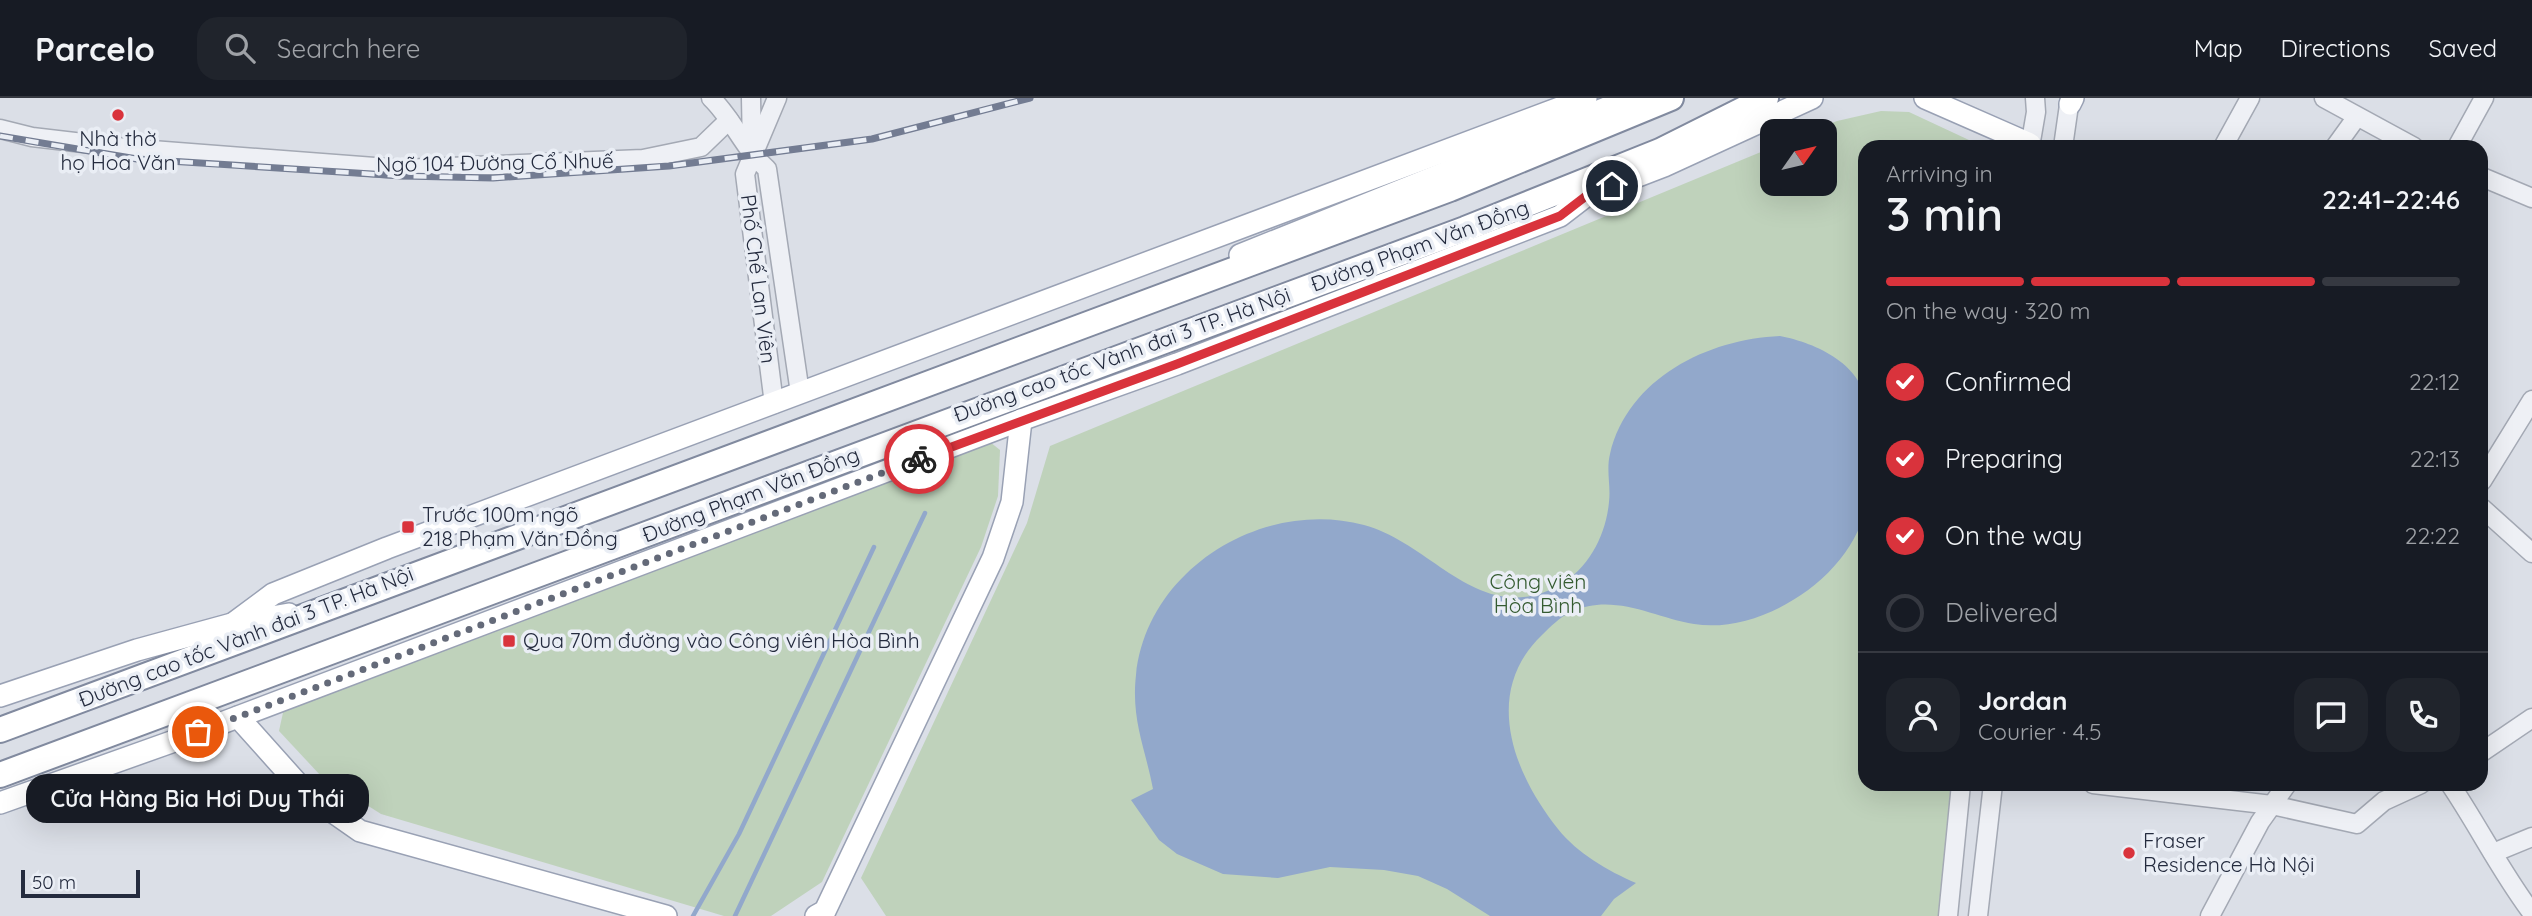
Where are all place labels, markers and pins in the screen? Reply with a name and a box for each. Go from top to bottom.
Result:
marker: Nhà thờ họ Hoa Văn [110,107,126,123]
place label: Nhà thờ họ Hoa Văn [60,125,176,175]
pin [1582,156,1642,216]
place label: Trước 100m ngõ 218 Phạm Văn Đồng [422,501,618,551]
marker: Trước 100m ngõ 218 Phạm Văn Đồng [400,519,416,535]
place label: Qua 70m đường vào Công viên Hòa Bình [523,627,920,653]
marker: Qua 70m đường vào Công viên Hòa Bình [501,633,517,649]
pin [168,702,228,762]
callout: Cửa Hàng Bia Hơi Duy Thái [26,774,370,823]
place label: Fraser Residence Hà Nội [2143,827,2314,877]
marker: Fraser Residence Hà Nội [2121,845,2137,861]

